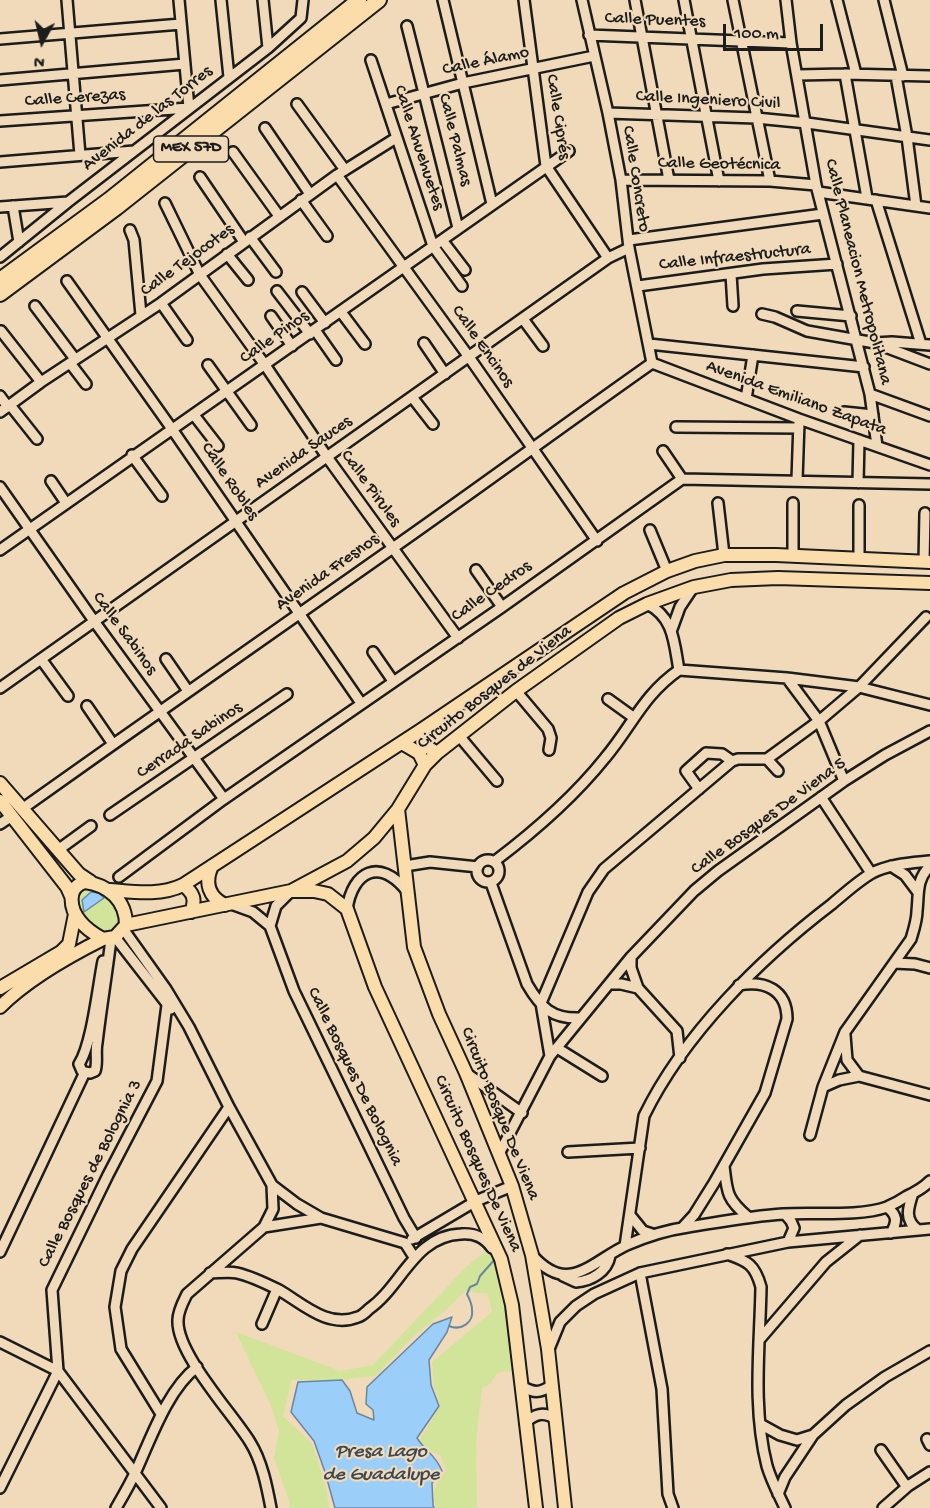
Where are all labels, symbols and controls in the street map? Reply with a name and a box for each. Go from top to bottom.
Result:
street label: Calle Puentes [604,8,706,34]
north arrow [12,12,72,72]
scale bar [726,12,826,50]
text: 100 m [734,24,779,45]
street label: Calle Álamo [441,42,531,82]
text: N [33,50,46,70]
street label: Avenida de las Torres [79,62,217,176]
street label: Calle Ciprés [540,73,574,161]
street label: Calle Ahuehuetes [388,83,448,213]
street label: Calle Cerezas [24,85,126,113]
street label: Calle Ingeniero Civil [635,86,781,116]
street label: Calle Palmas [432,92,476,188]
street label: Calle Concreto [616,124,654,234]
road number: MEX 57D [154,136,228,162]
street label: Calle Geotécnica [658,153,780,177]
street label: Calle Planeacion Metropolitana [818,157,896,387]
street label: Calle Tejocotes [137,220,239,302]
street label: Calle Infraestructura [658,239,812,277]
street label: Calle Encinos [446,302,518,392]
street label: Calle Pinos [236,306,314,370]
street label: Avenida Emiliano Zapata [703,356,889,442]
street label: Avenida Sauces [251,411,357,495]
street label: Calle Robles [195,439,263,525]
street label: Calle Pirules [335,446,405,532]
street label: Avenida Fresnos [272,529,384,617]
street label: Calle Cedros [448,556,536,628]
street label: Calle Sabinos [87,588,161,680]
street label: Circuito Bosques de Viena [414,621,576,755]
street label: Cerrada Sabinos [133,698,247,784]
street label: Calle Bosques De Viena 5 [687,753,851,881]
street label: Calle Bosques De Bolognia [301,984,407,1170]
street label: Circuito Bosque De Viena [454,1024,544,1204]
street label: Circuito Bosques De Viena [428,1072,526,1256]
street label: Calle Bosques de Bolognia 3 [34,1076,148,1272]
water label: Presa Lago de Guadalupe [323,1441,439,1488]

